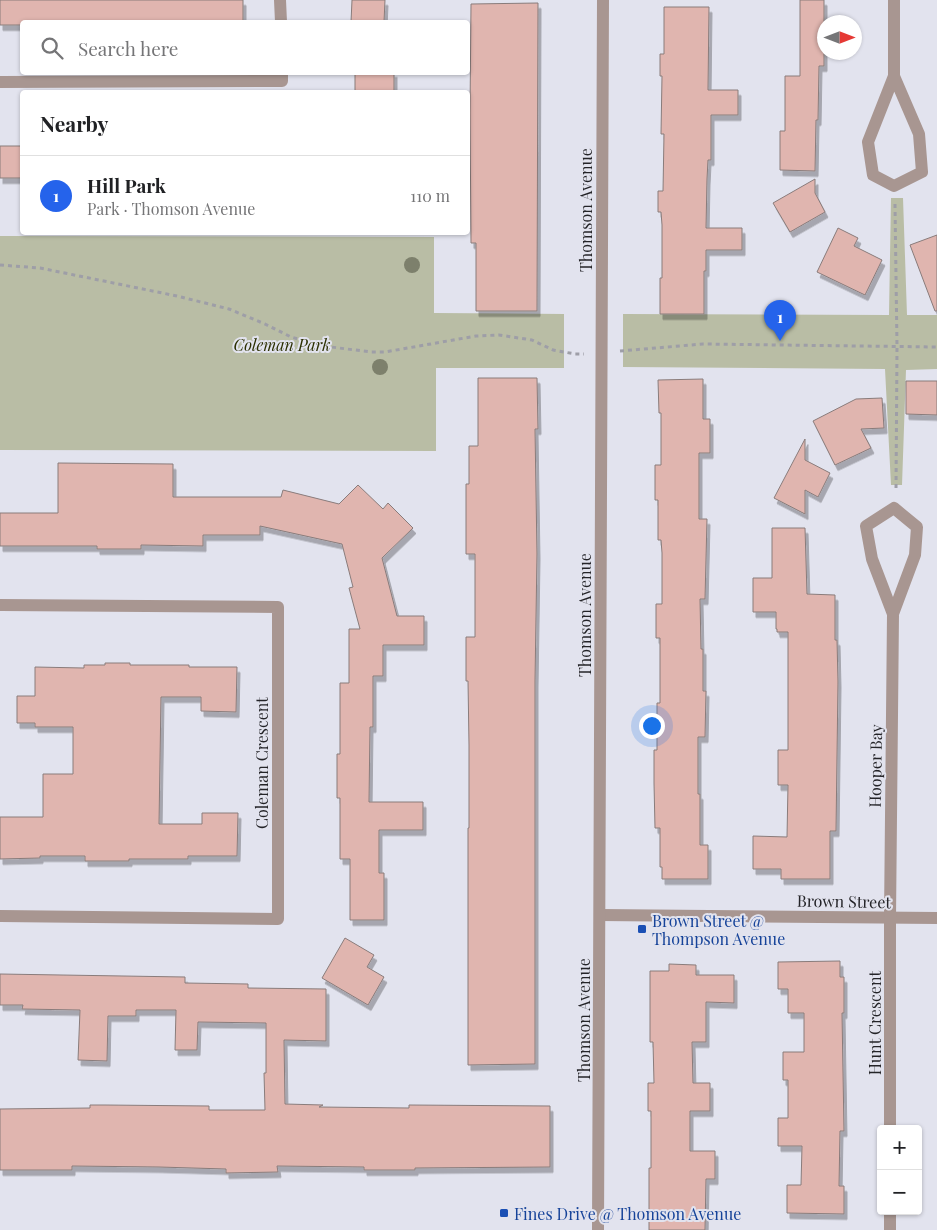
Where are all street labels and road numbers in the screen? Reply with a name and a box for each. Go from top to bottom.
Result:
street label: Thomson Avenue [575,148,596,272]
street label: Thomson Avenue [574,553,595,677]
street label: Coleman Crescent [251,697,272,829]
street label: Hooper Bay [864,724,886,808]
street label: Brown Street [797,890,892,912]
street label: Thomson Avenue [573,958,594,1082]
street label: Hunt Crescent [864,971,885,1075]

